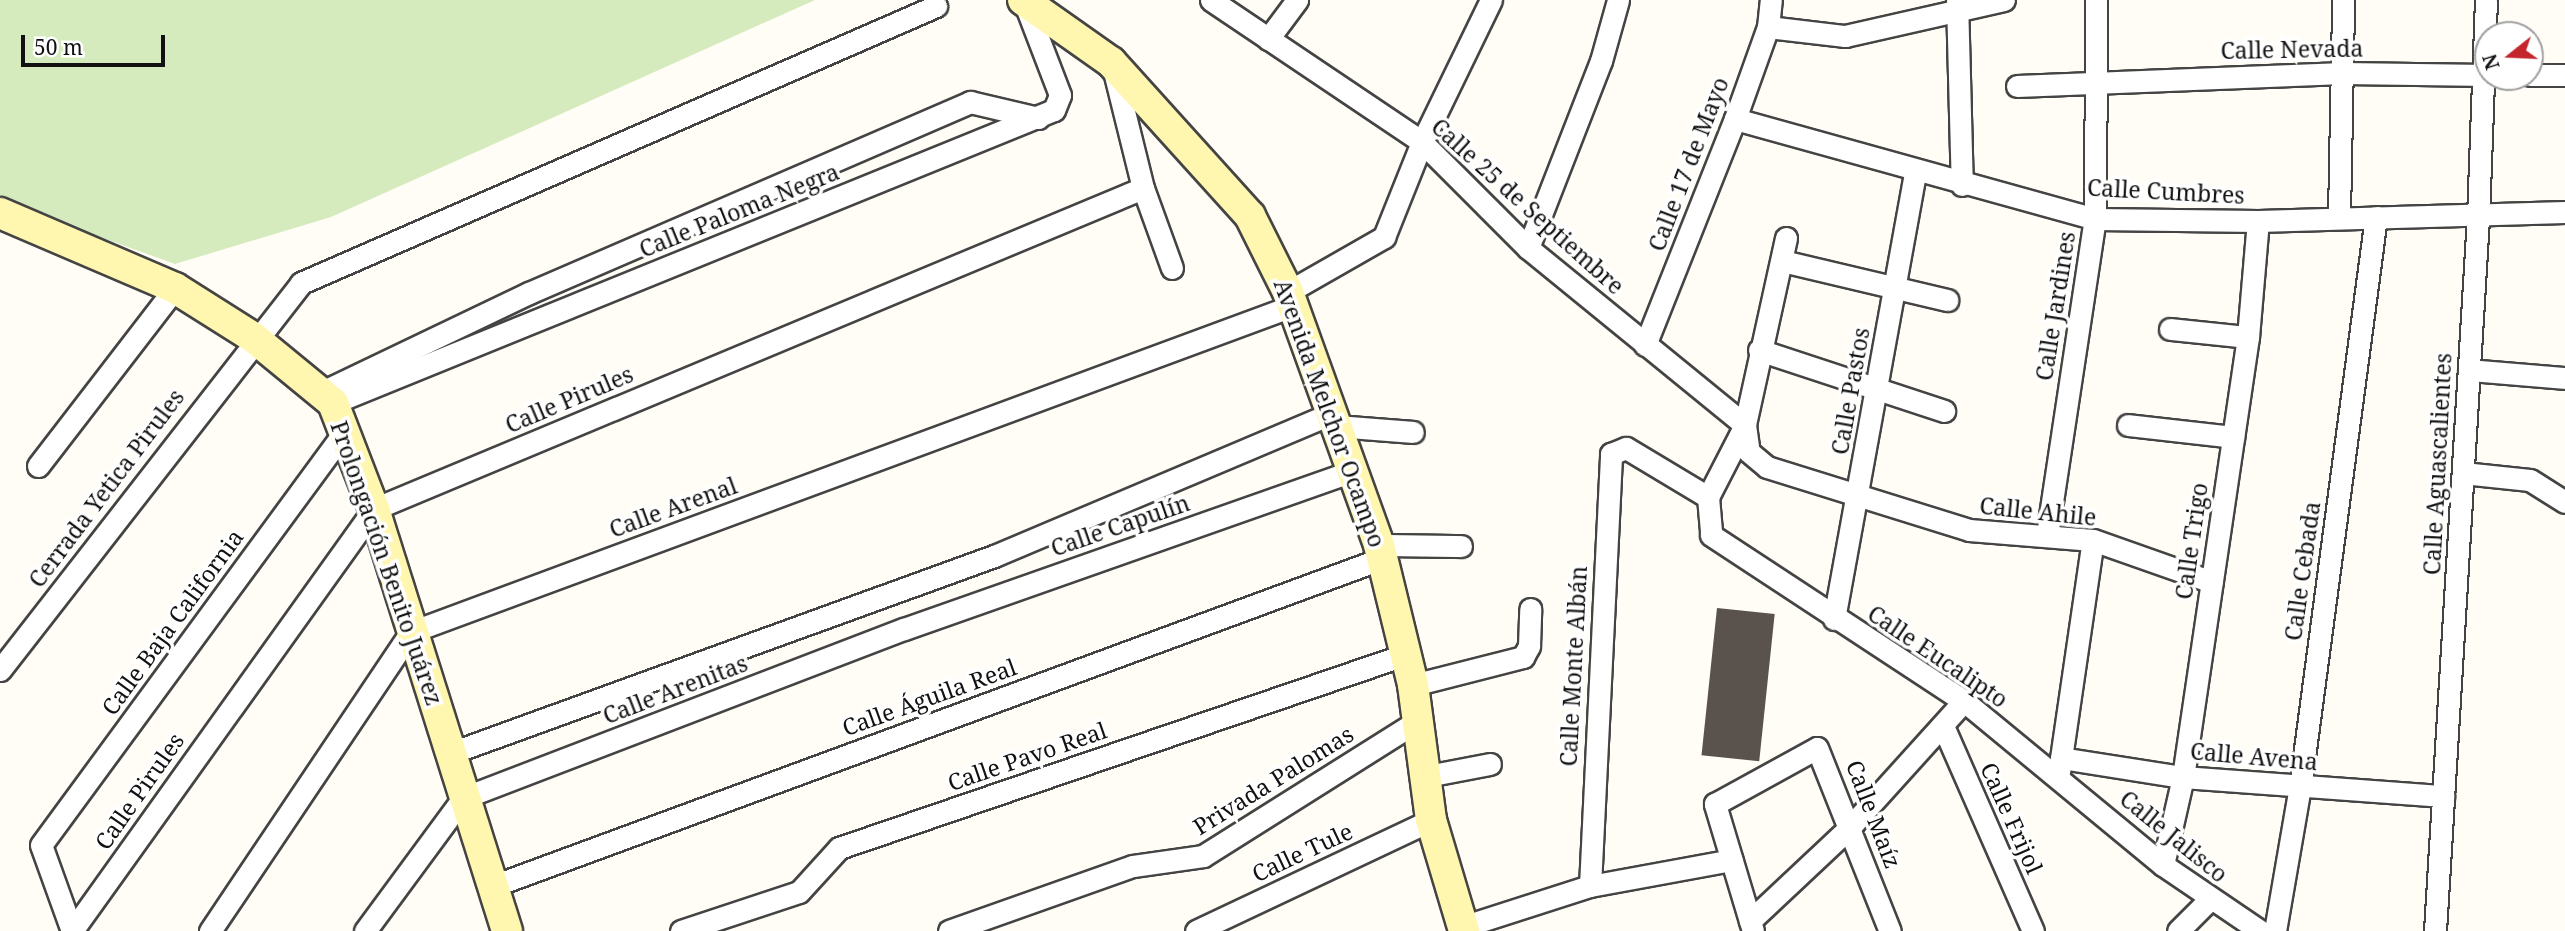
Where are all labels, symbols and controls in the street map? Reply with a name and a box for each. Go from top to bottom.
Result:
scale bar [24,21,168,65]
north arrow [2474,21,2544,91]
text: 50 m [34,33,83,61]
street label: Calle Nevada [2220,34,2364,64]
text: N [2476,51,2506,73]
street label: Calle 17 de Mayo [1642,73,1734,255]
street label: Calle 25 de Septiembre [1426,112,1630,300]
street label: Calle Paloma Negra [635,157,843,263]
street label: Calle Cumbres [2087,173,2245,209]
street label: Calle Jardines [2030,229,2080,383]
street label: Avenida Melchor Ocampo [1269,275,1391,551]
street label: Calle Pastos [1825,325,1875,457]
street label: Calle Aguascalientes [2417,352,2457,576]
street label: Calle Pirules [501,360,637,438]
street label: Cerrada Yetica Pirules [22,383,190,593]
street label: Prolongación Benito Juárez [325,417,449,709]
street label: Calle Arenal [605,471,741,543]
street label: Calle Trigo [2169,481,2213,601]
street label: Calle Capulín [1047,488,1193,562]
street label: Calle Ahile [1978,491,2098,531]
street label: Calle Cebada [2279,500,2325,642]
street label: Calle Baja California [95,524,249,720]
street label: Calle Monte Albán [1554,565,1592,767]
street label: Calle Eucalipto [1863,599,2013,713]
street label: Calle Arenitas [599,649,751,729]
street label: Calle Águila Real [838,653,1020,741]
street label: Calle Pavo Real [944,716,1110,796]
street label: Privada Palomas [1188,720,1358,840]
street label: Calle Pirules [89,727,189,855]
street label: Calle Avena [2189,737,2319,775]
street label: Calle Maíz [1841,756,1907,872]
street label: Calle Frijol [1975,758,2049,878]
street label: Calle Jalisco [2115,784,2233,888]
street label: Calle Tule [1247,817,1357,887]

